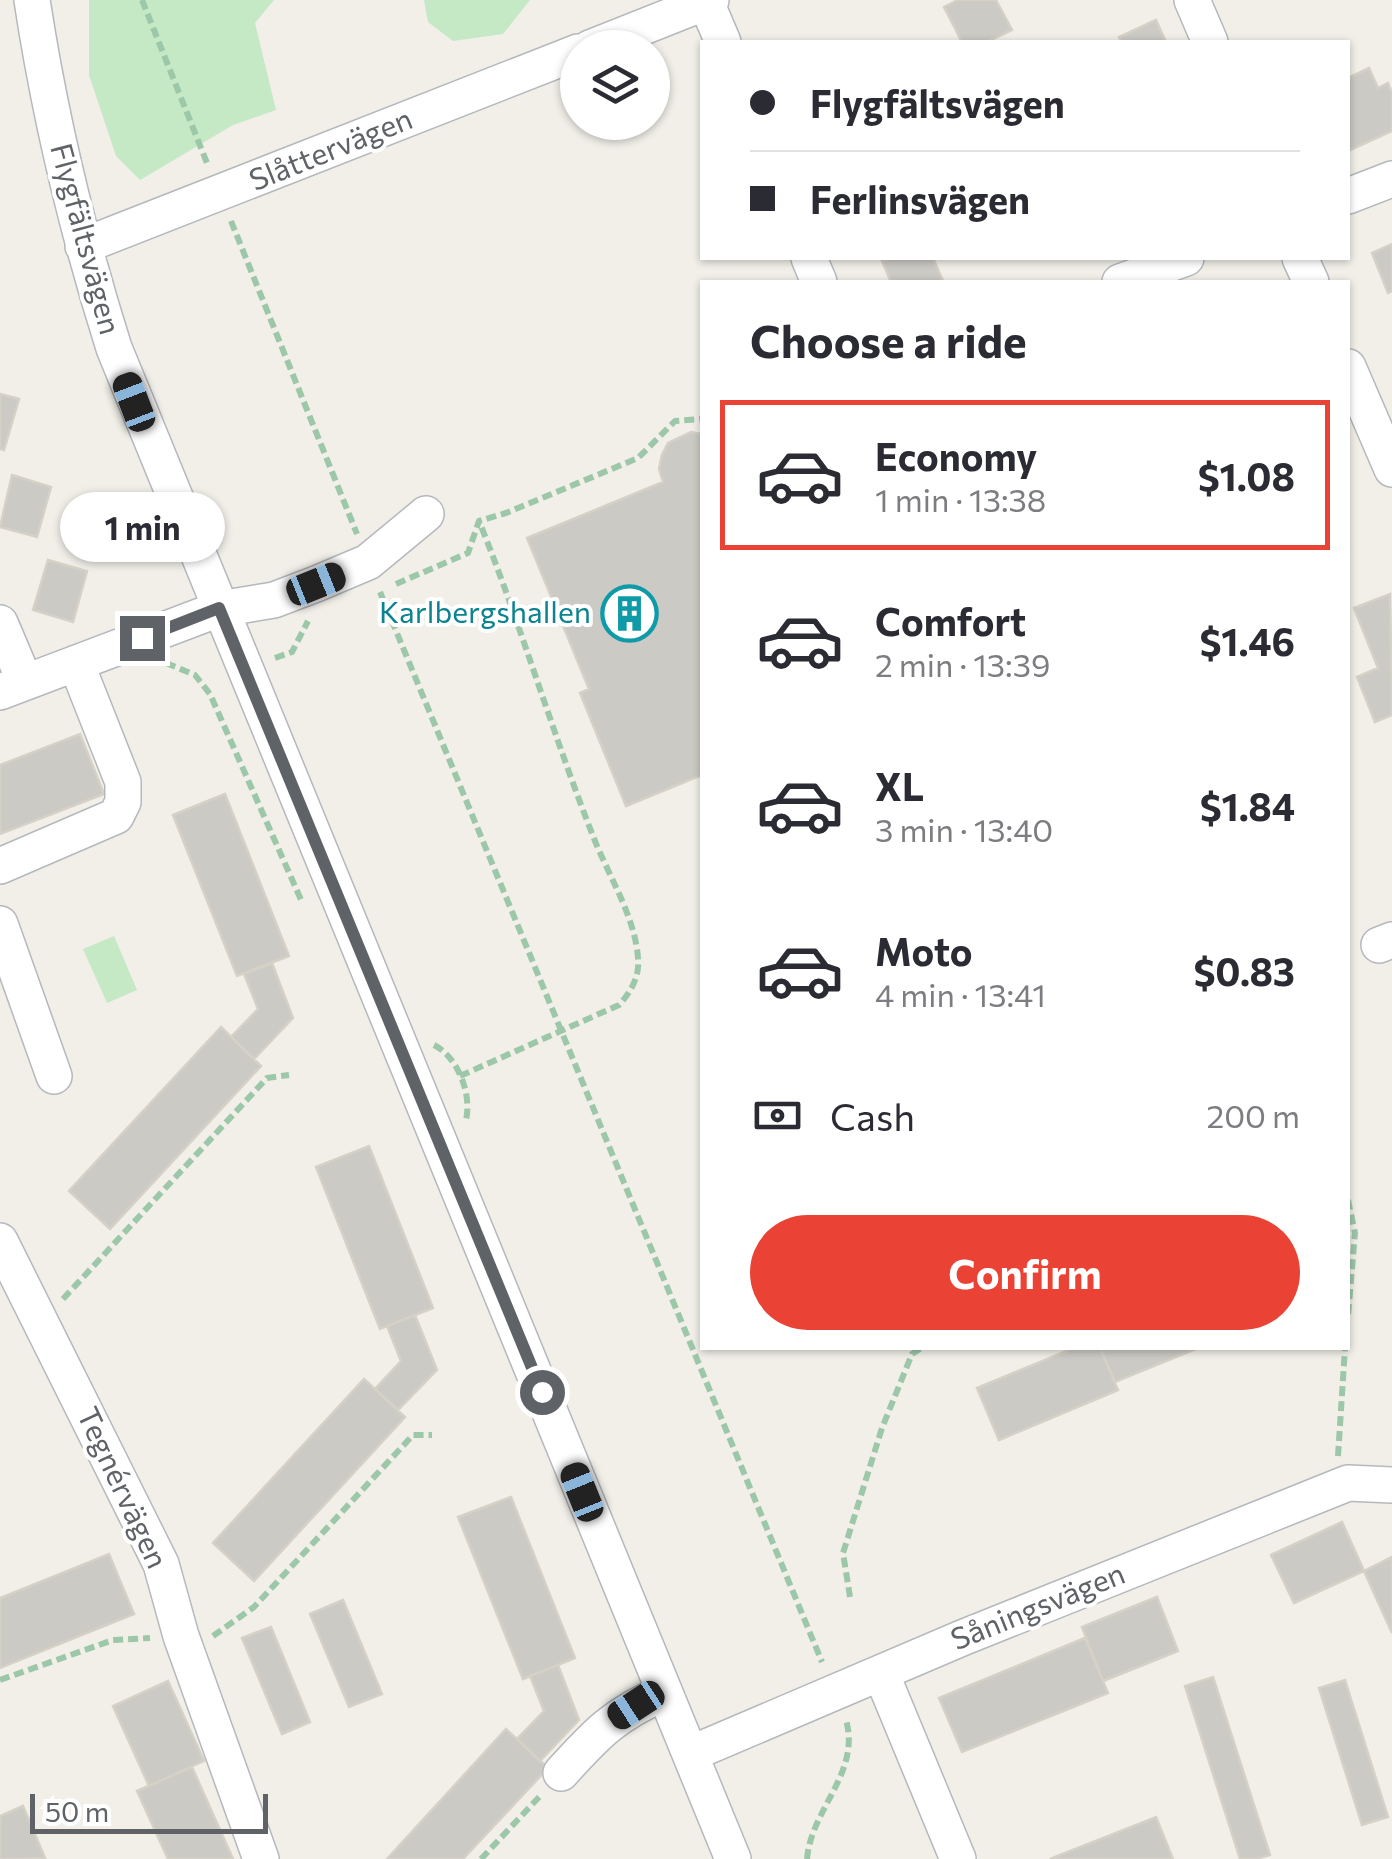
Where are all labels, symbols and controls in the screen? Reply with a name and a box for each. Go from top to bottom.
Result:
map controls [560,30,670,140]
button: layers [560,30,670,140]
text: Flygfältsvägen [810,79,1065,126]
street label: Slåttervägen [243,98,417,197]
street label: Flygfältsvägen [44,139,131,338]
text: Ferlinsvägen [810,175,1030,222]
text: Choose a ride [750,312,1027,367]
car [109,369,159,435]
icon: car [755,430,845,520]
text: Economy [875,432,1037,479]
text: $1.08 [1198,452,1295,499]
text: 1 min · 13:38 [875,479,1046,519]
callout: 1 min [59,493,224,563]
text: 1 min [105,507,180,547]
car [283,559,349,609]
building icon: Karlbergshallen [600,583,660,643]
place label: Karlbergshallen [379,592,591,629]
icon: car [755,595,845,685]
text: Comfort [875,597,1026,644]
route end [120,616,165,661]
text: $1.46 [1199,617,1295,664]
text: 2 min · 13:39 [875,644,1050,684]
icon: car [755,760,845,850]
text: XL [875,762,924,809]
text: $1.84 [1200,782,1295,829]
text: 3 min · 13:40 [875,809,1053,849]
icon: car [755,925,845,1015]
text: Moto [875,927,973,974]
text: $0.83 [1194,947,1295,994]
text: 4 min · 13:41 [875,974,1046,1014]
icon: cash [750,1088,805,1143]
text: Cash [830,1092,915,1139]
text: 200 m [1207,1095,1300,1135]
button: Confirm [750,1215,1300,1330]
route start [520,1370,565,1415]
street label: Tegnérvägen [71,1400,178,1573]
car [557,1459,607,1525]
street label: Såningsvägen [945,1553,1130,1656]
car [603,1676,669,1734]
scale bar [30,1789,268,1834]
text: 50 m [45,1794,109,1828]

